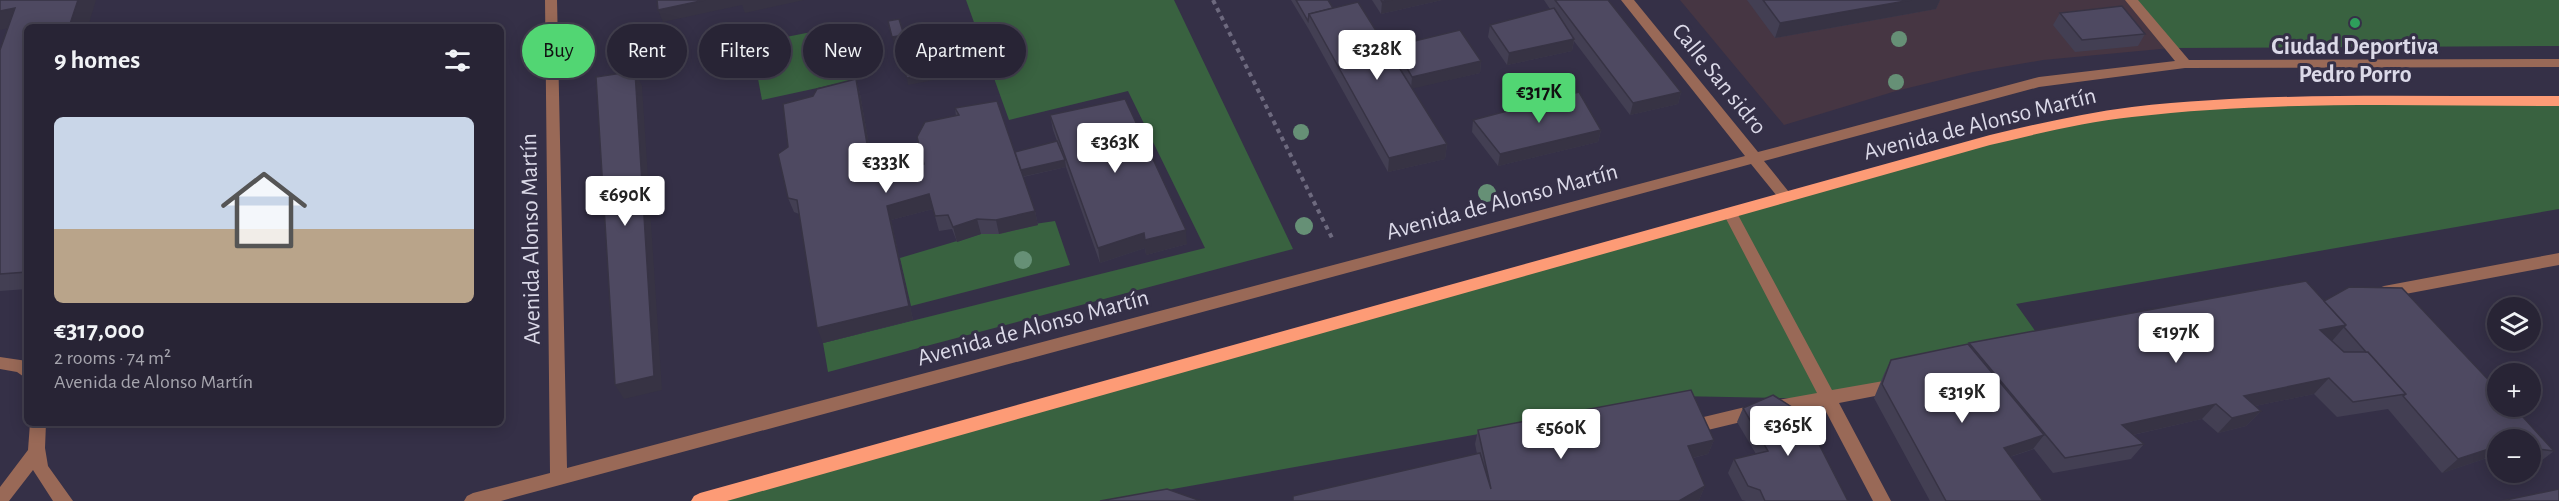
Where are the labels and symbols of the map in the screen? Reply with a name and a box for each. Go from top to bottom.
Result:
marker: Ciudad Deportiva Pedro Porro [2348,16,2362,30]
street label: Calle San sidro [1667,19,1771,139]
pin: €328K [1335,30,1419,81]
place label: Ciudad Deportiva Pedro Porro [2271,35,2439,87]
pin: €317K [1497,73,1581,124]
street label: Avenida de Alonso Martín [1861,83,2099,165]
pin: €363K [1073,123,1157,174]
street label: Avenida Alonso Martín [517,133,545,345]
pin: €333K [844,143,928,194]
street label: Avenida de Alonso Martín [1384,159,1620,245]
pin: €690K [583,176,667,227]
street label: Avenida de Alonso Martín [915,285,1151,371]
pin: €197K [2134,313,2218,364]
pin: €319K [1920,373,2004,424]
pin: €365K [1746,406,1830,457]
pin: €560K [1519,409,1603,460]

